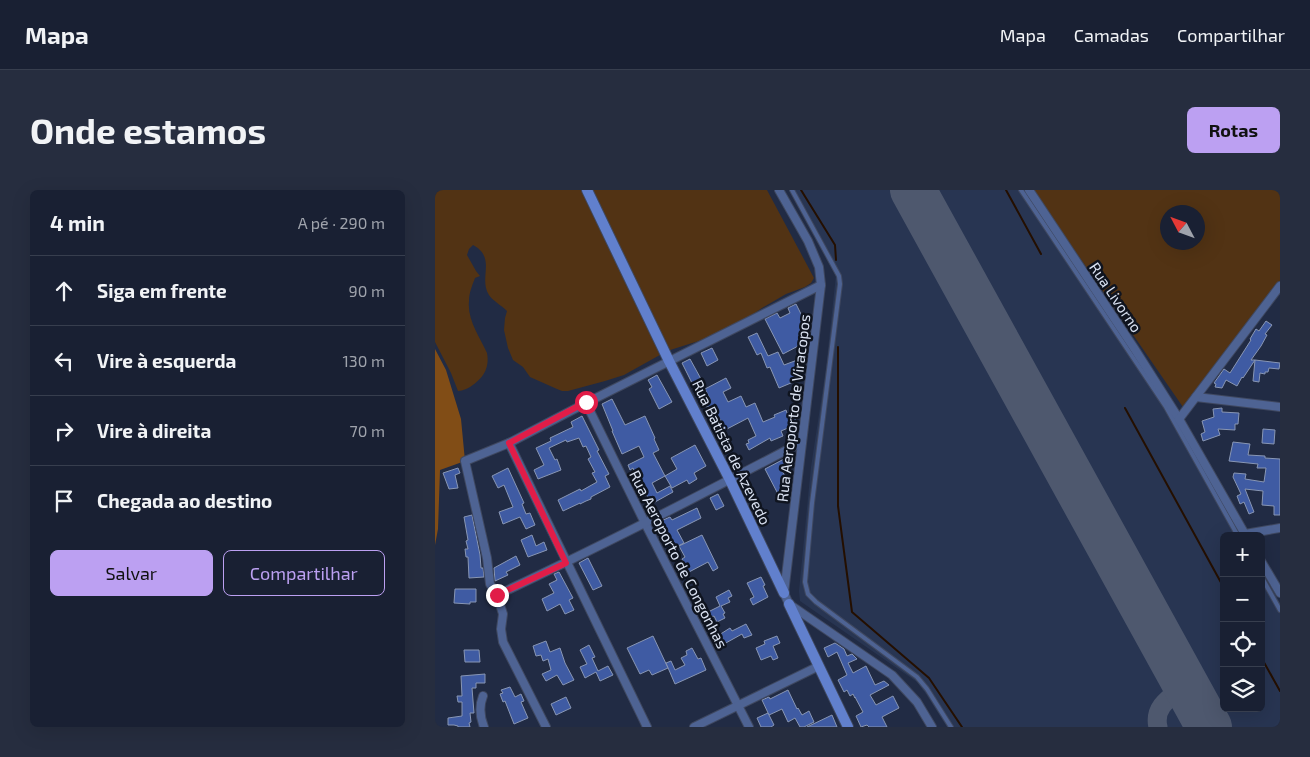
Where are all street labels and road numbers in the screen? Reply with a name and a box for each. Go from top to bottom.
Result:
street label: Rua Livorno [1086,259,1146,335]
street label: Rua Aeroporto de Viracopos [773,313,813,503]
street label: Rua Batista de Azevedo [689,377,775,527]
street label: Rua Aeroporto de Congonhas [626,467,732,651]

